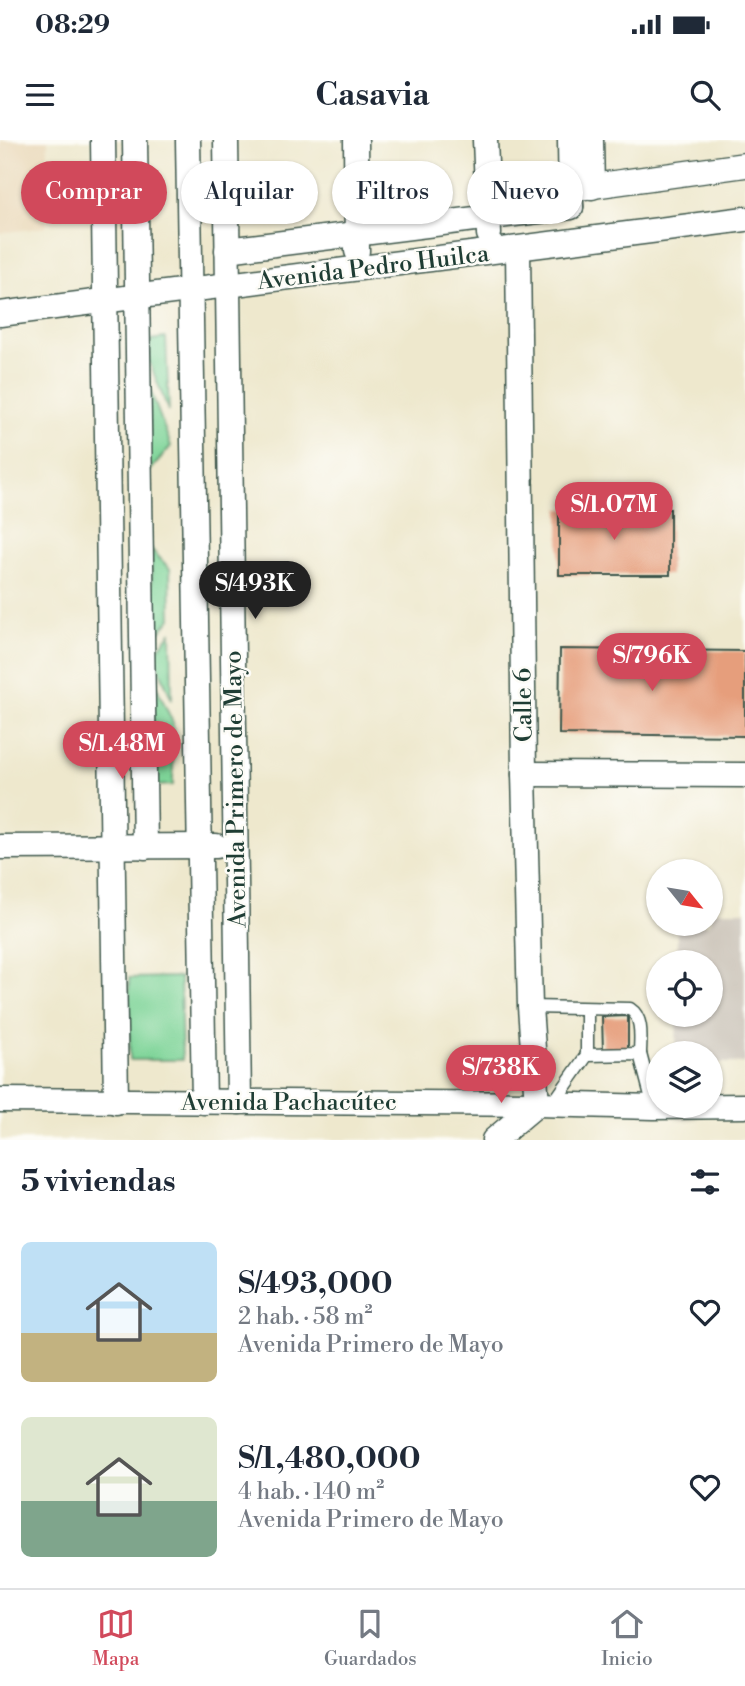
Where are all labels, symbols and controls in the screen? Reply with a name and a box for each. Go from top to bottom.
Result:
text: 08:29 [35,9,110,41]
text: Casavia [315,75,430,115]
icon: menu [21,76,59,114]
icon: search [686,76,724,114]
chip: Comprar [21,161,167,224]
chip: Alquilar [181,161,318,224]
chip: Filtros [332,161,453,224]
chip: Nuevo [467,161,583,224]
street label: Avenida Pedro Huilca [255,239,492,297]
pin: S/1.07M [549,482,679,542]
text: S/1.07M [571,491,657,519]
pin: S/493K [198,561,312,621]
text: S/493K [215,570,295,598]
pin: S/796K [595,634,709,693]
text: S/796K [613,642,691,670]
street label: Avenida Primero de Mayo [219,650,253,929]
street label: Calle 6 [508,667,540,742]
pin: S/1.48M [57,722,187,781]
text: S/1.48M [79,730,165,758]
north arrow [646,859,723,936]
map controls [646,859,723,1118]
button: locate [646,950,723,1027]
button: layers [646,1041,723,1118]
pin: S/738K [444,1046,558,1105]
text: S/738K [462,1054,540,1082]
street label: Avenida Pachacútec [180,1088,397,1118]
text: 5 viviendas [21,1163,176,1201]
icon: filters [686,1163,724,1201]
text: S/493,000 [238,1265,393,1303]
icon: home [77,1270,161,1354]
icon: heart [686,1293,724,1331]
text: 2 hab. · 58 m² [238,1303,373,1331]
text: Avenida Primero de Mayo [238,1331,504,1359]
text: S/1,480,000 [238,1440,420,1478]
icon: home [77,1445,161,1529]
icon: heart [686,1468,724,1506]
text: 4 hab. · 140 m² [238,1478,384,1506]
text: Avenida Primero de Mayo [238,1506,504,1534]
tab: Mapa [92,1605,139,1671]
tab: Guardados [324,1605,417,1671]
tab: Inicio [601,1605,653,1671]

